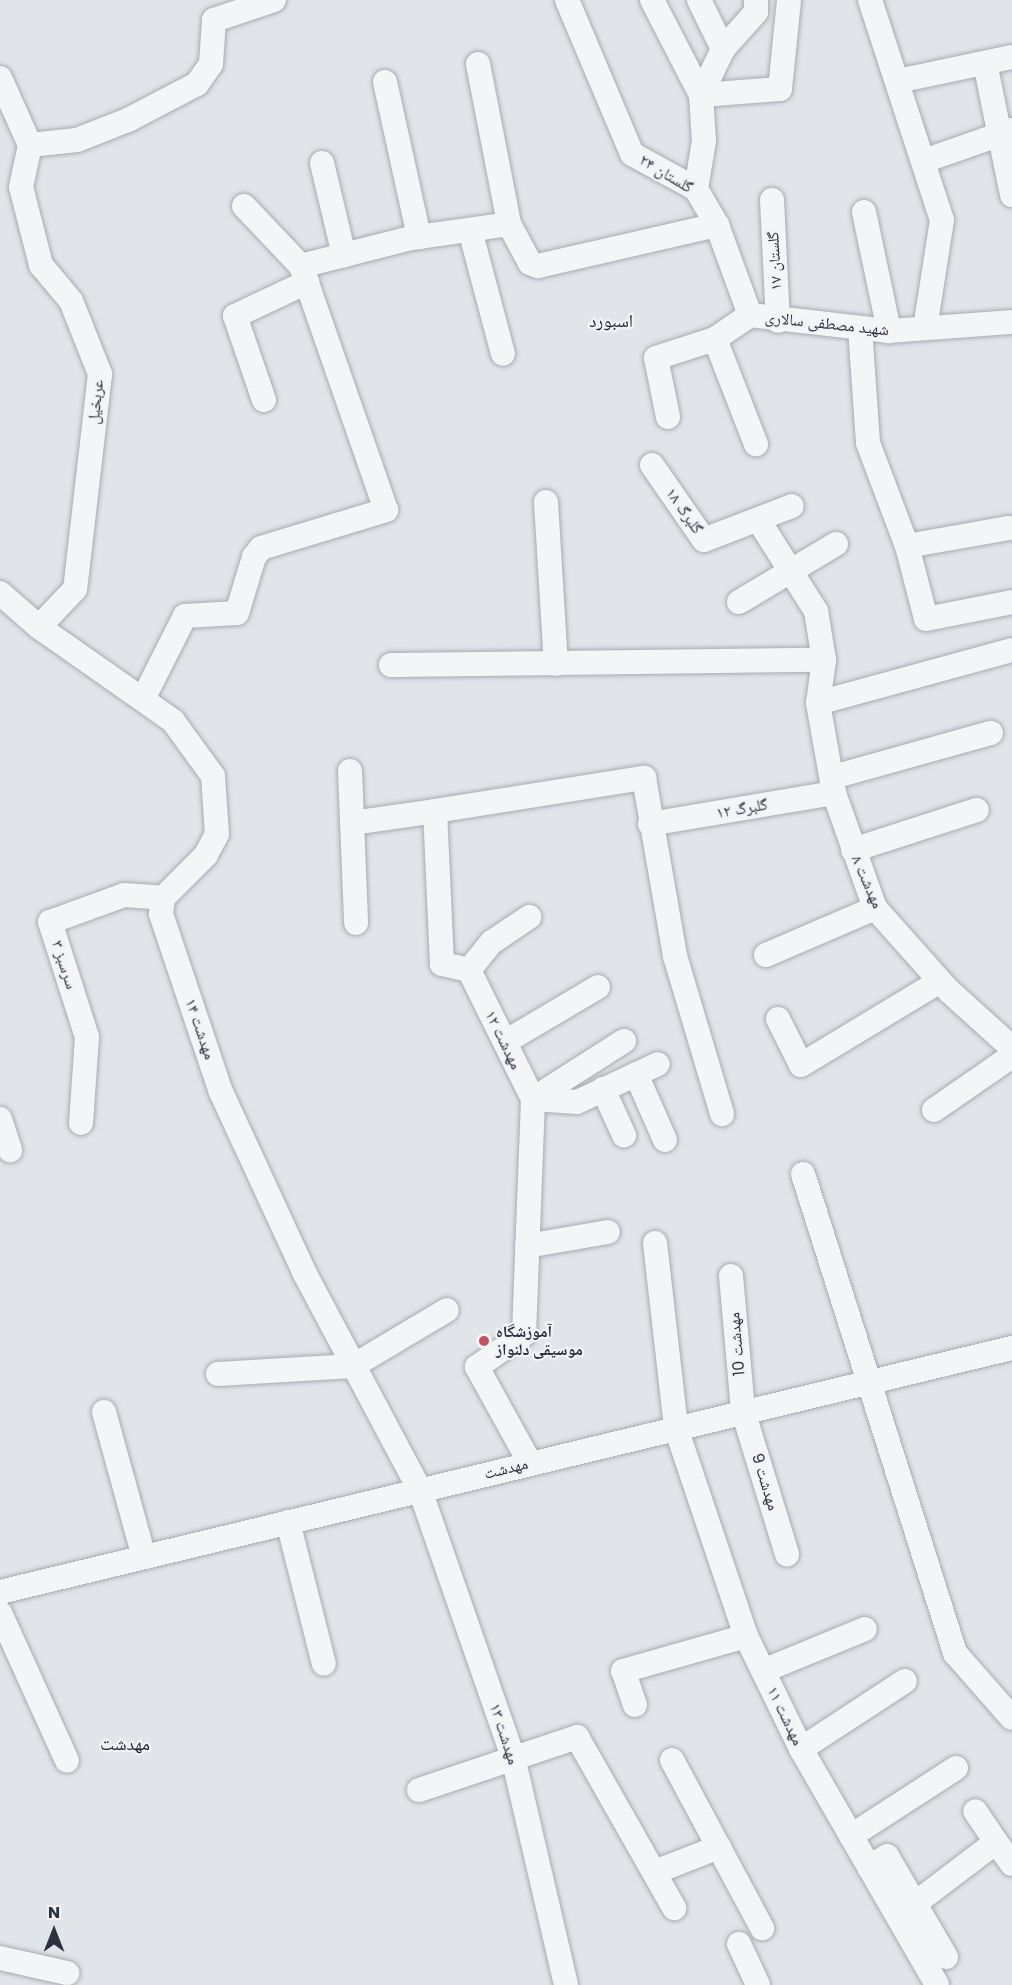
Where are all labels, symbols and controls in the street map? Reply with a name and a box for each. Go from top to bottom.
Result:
street label: گلستان ۲۴ [636,151,696,197]
street label: گلستان ۱۷ [764,231,786,291]
street label: شهید مصطفی سالاری [764,308,890,340]
district label: اسبورد [589,310,633,332]
street label: عربخیل [84,379,108,425]
street label: گلبرگ ۱۸ [661,484,707,538]
street label: گلبرگ ١٢ [715,795,769,823]
street label: مهدشت ۸ [847,853,887,911]
street label: سرسبز ۳ [47,938,81,992]
street label: مهدشت ۱۴ [181,996,219,1062]
street label: مهدشت ۱۲ [481,1007,525,1073]
street label: مهدشت 10 [725,1311,749,1377]
place label: آموزشگاه موسیقی دلنواز [496,1322,583,1360]
marker: آموزشگاه موسیقی دلنواز [477,1334,491,1348]
street label: مهدشت 9 [747,1451,783,1513]
street label: مهدشت [482,1454,530,1484]
street label: مهدشت ۱۱ [763,1683,807,1749]
street label: مهدشت ۱۳ [485,1701,523,1767]
district label: مهدشت [100,1733,150,1755]
north arrow [24,1901,84,1961]
text: N [48,1901,60,1924]

